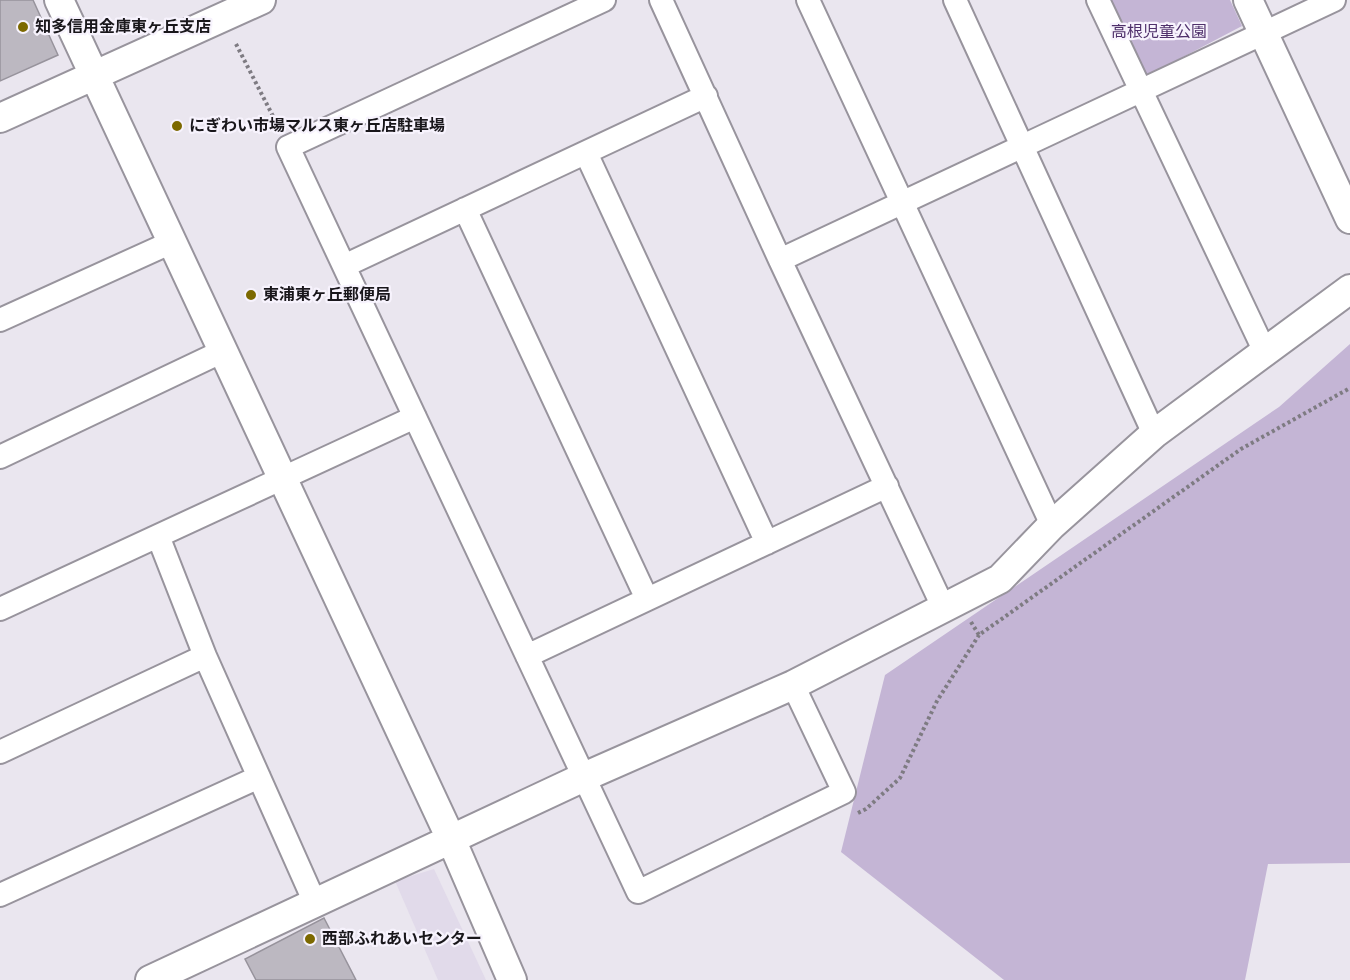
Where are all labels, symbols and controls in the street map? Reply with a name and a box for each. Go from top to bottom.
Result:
place label: 知多信用金庫東ヶ丘支店 [35,17,211,37]
marker: 知多信用金庫東ヶ丘支店 [16,20,30,34]
park label: 高根児童公園 [1111,22,1207,42]
place label: にぎわい市場マルス東ヶ丘店駐車場 [189,116,445,136]
marker: にぎわい市場マルス東ヶ丘店駐車場 [170,119,184,133]
place label: 東浦東ヶ丘郵便局 [263,285,391,305]
marker: 東浦東ヶ丘郵便局 [244,288,258,302]
place label: 西部ふれあいセンター [322,929,482,949]
marker: 西部ふれあいセンター [303,932,317,946]

